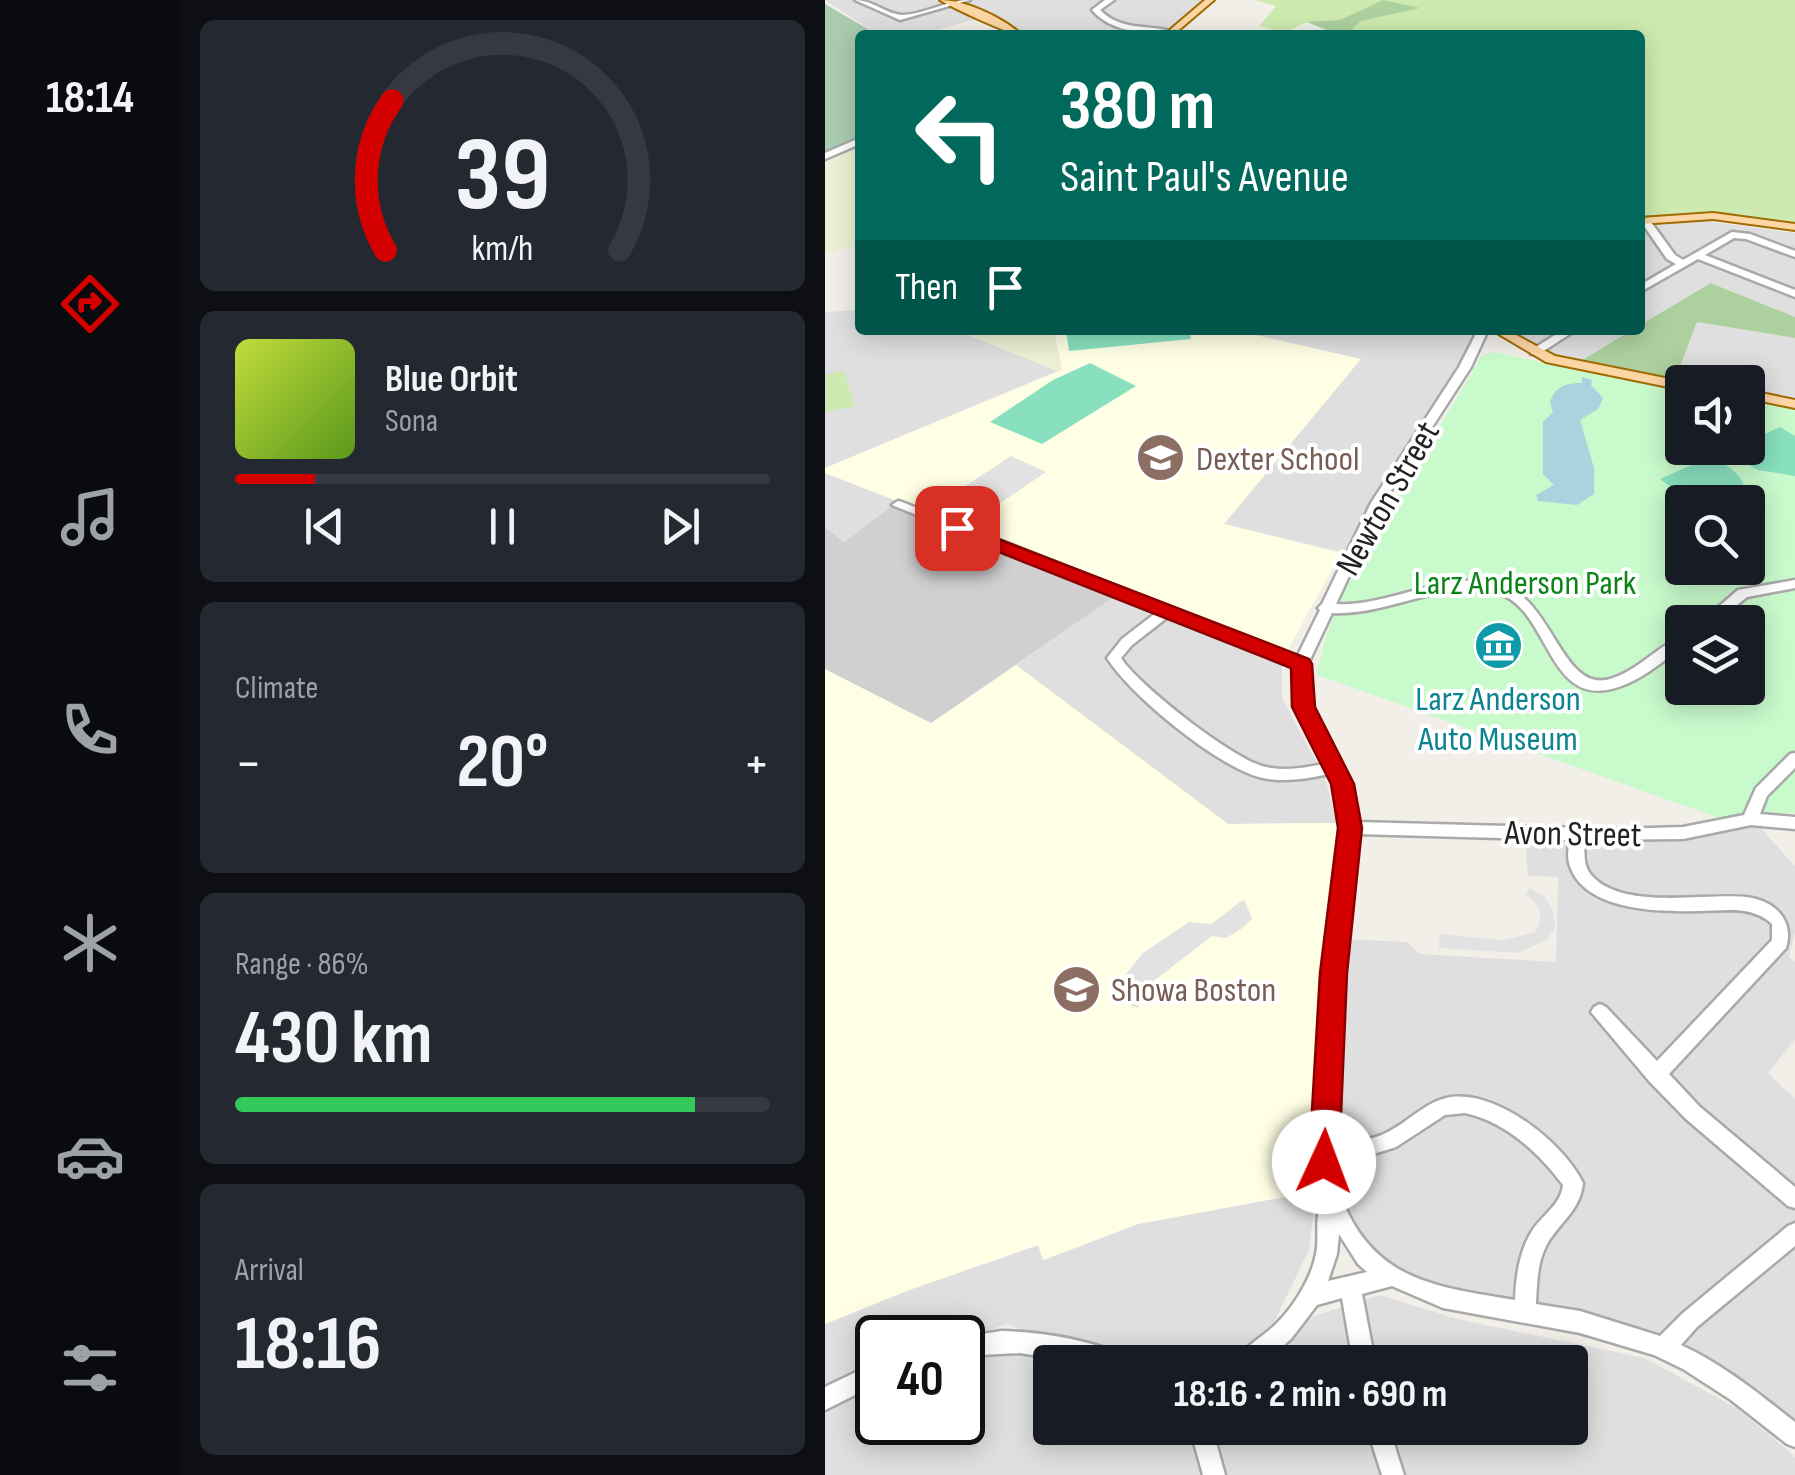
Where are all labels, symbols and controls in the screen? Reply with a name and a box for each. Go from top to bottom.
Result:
text: 380 m [1060,65,1215,149]
icon: left [895,70,1025,200]
text: 18:14 [46,71,134,126]
text: 39 [455,114,550,239]
text: Saint Paul's Avenue [1060,150,1349,205]
text: km/h [472,228,533,271]
icon: arrive [978,260,1033,315]
text: Then [895,265,958,310]
icon: directions [55,269,125,339]
text: Blue Orbit [385,357,518,402]
map controls [1665,365,1765,705]
button: sound [1665,365,1765,465]
text: Sona [385,402,438,441]
street label: Newton Street [1327,414,1450,583]
school or university icon: Dexter School [1135,432,1187,484]
place label: Dexter School [1196,438,1360,481]
icon: music [55,482,125,552]
button: search [1665,485,1765,585]
pin [915,486,1000,571]
icon: previous [297,499,352,554]
icon: pause [475,499,530,554]
icon: next [653,499,708,554]
icon: arrive [930,501,985,556]
park label: Larz Anderson Park [1414,562,1637,605]
button: layers [1665,605,1765,705]
museum icon: Larz Anderson Auto Museum [1472,620,1524,672]
text: Climate [235,669,318,708]
place label: Larz Anderson Auto Museum [1415,678,1581,761]
icon: phone [55,695,125,765]
text: 20° [456,718,549,809]
text: − [235,731,262,798]
text: + [743,731,770,798]
street label: Avon Street [1503,812,1642,857]
icon: climate [55,908,125,978]
text: Range · 86% [235,945,369,984]
school or university icon: Showa Boston [1050,963,1102,1015]
place label: Showa Boston [1111,969,1276,1012]
text: 430 km [235,994,432,1085]
position arrow [1272,1110,1376,1214]
icon: car [55,1121,125,1191]
text: Arrival [235,1251,304,1290]
text: 18:16 [235,1300,381,1391]
speed limit sign: 40 [855,1315,985,1445]
icon: filters [55,1333,125,1403]
text: 18:16 · 2 min · 690 m [1174,1372,1447,1417]

